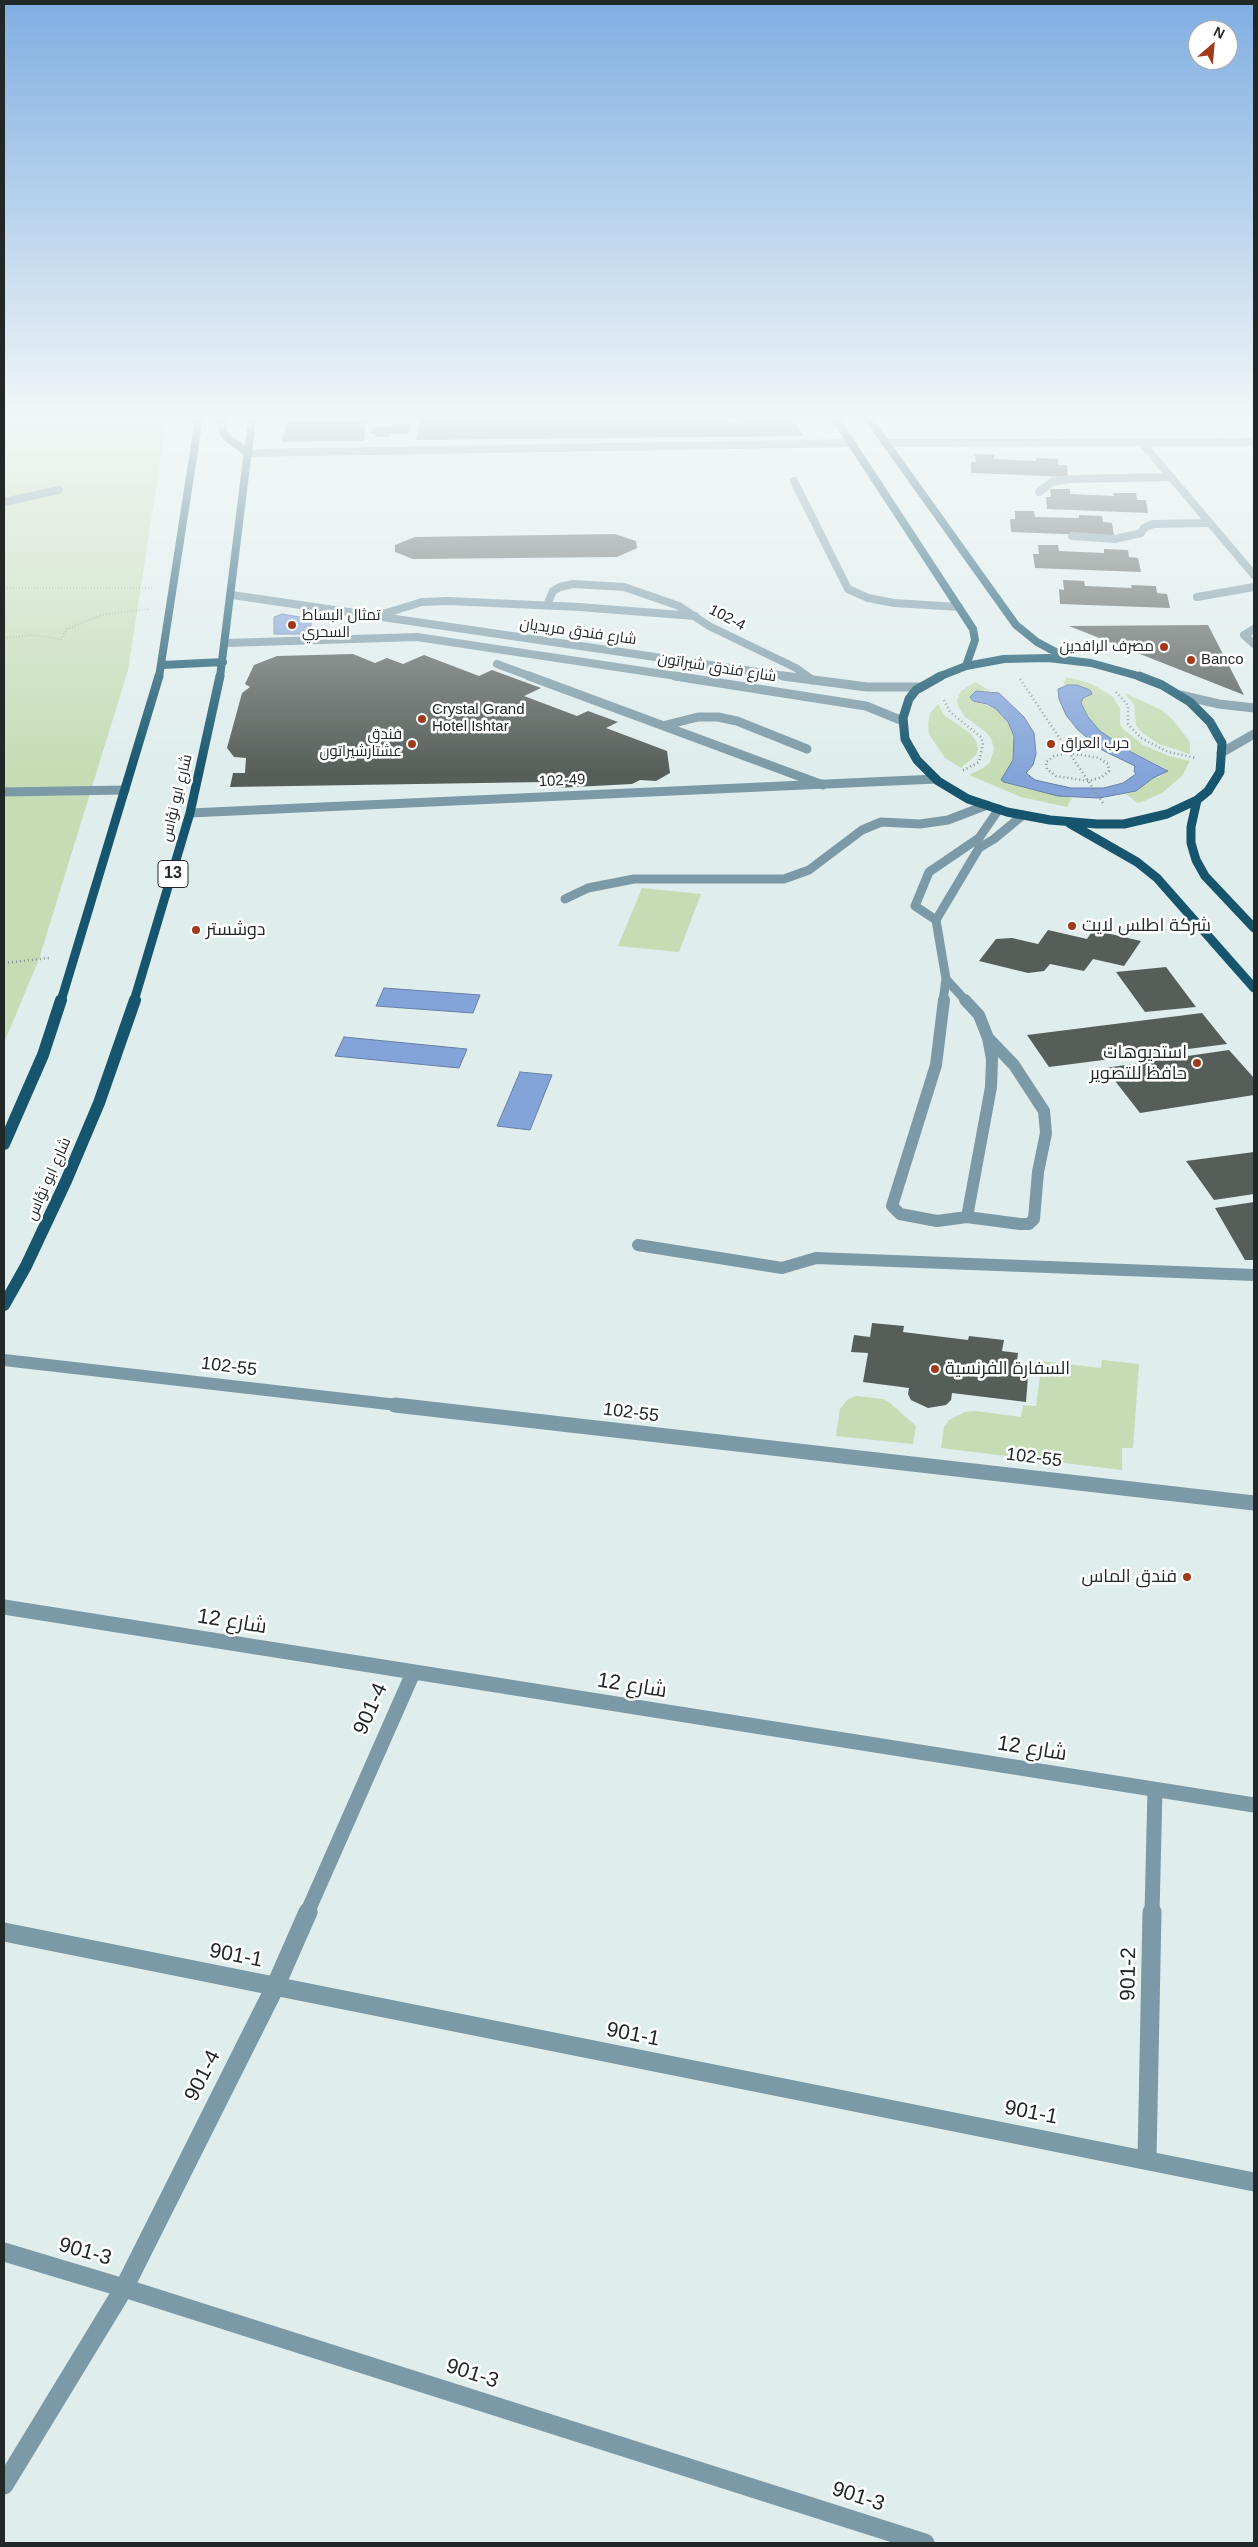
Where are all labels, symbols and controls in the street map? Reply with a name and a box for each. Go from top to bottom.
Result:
north arrow [1188,20,1238,70]
text: N [1211,23,1227,42]
street label: 102-4 [706,601,748,635]
place label: تمثال البساط السحري [302,607,380,642]
street label: شارع فندق مريديان [518,615,638,649]
marker: تمثال البساط السحري [286,619,298,631]
place label: مصرف الرافدين [1060,638,1154,656]
marker: مصرف الرافدين [1158,641,1170,653]
street label: شارع فندق شيراتون [656,650,778,686]
place label: Banco [1201,651,1244,669]
marker: Banco [1185,654,1197,666]
place label: Crystal Grand Hotel Ishtar [432,701,525,736]
marker: Crystal Grand Hotel Ishtar [416,713,428,725]
place label: فندق عشتارشيراتون [319,726,402,761]
place label: حرب العراق [1061,735,1129,753]
marker: فندق عشتارشيراتون [406,738,418,750]
marker: حرب العراق [1045,738,1057,750]
street label: شارع ابو نؤاس [158,753,196,843]
street label: 102-49 [538,771,586,791]
road number: 13 [158,861,188,888]
place label: شركة اطلس لايت [1082,915,1211,937]
place label: دوشستر [206,919,266,941]
marker: شركة اطلس لايت [1066,920,1078,932]
marker: دوشستر [190,924,202,936]
place label: استديوهات حافظ للتصوير [1090,1042,1187,1084]
marker: استديوهات حافظ للتصوير [1191,1057,1203,1069]
street label: شارع ابو نؤاس [23,1135,75,1223]
street label: 102-55 [200,1353,258,1381]
place label: السفارة الفرنسية [945,1358,1070,1380]
marker: السفارة الفرنسية [929,1363,941,1375]
street label: 102-55 [602,1399,660,1427]
street label: 102-55 [1005,1444,1063,1472]
place label: فندق الماس [1082,1566,1177,1588]
marker: فندق الماس [1181,1571,1193,1583]
street label: شارع 12 [196,1604,268,1640]
street label: شارع 12 [596,1668,668,1704]
street label: 901-4 [349,1679,393,1739]
street label: شارع 12 [996,1731,1068,1767]
street label: 901-1 [207,1939,265,1973]
street label: 901-2 [1116,1947,1142,2001]
street label: 901-1 [604,2018,662,2052]
street label: 901-4 [180,2046,226,2106]
street label: 901-1 [1002,2096,1060,2130]
street label: 901-3 [56,2232,114,2272]
street label: 901-3 [443,2354,501,2394]
street label: 901-3 [829,2477,887,2517]

